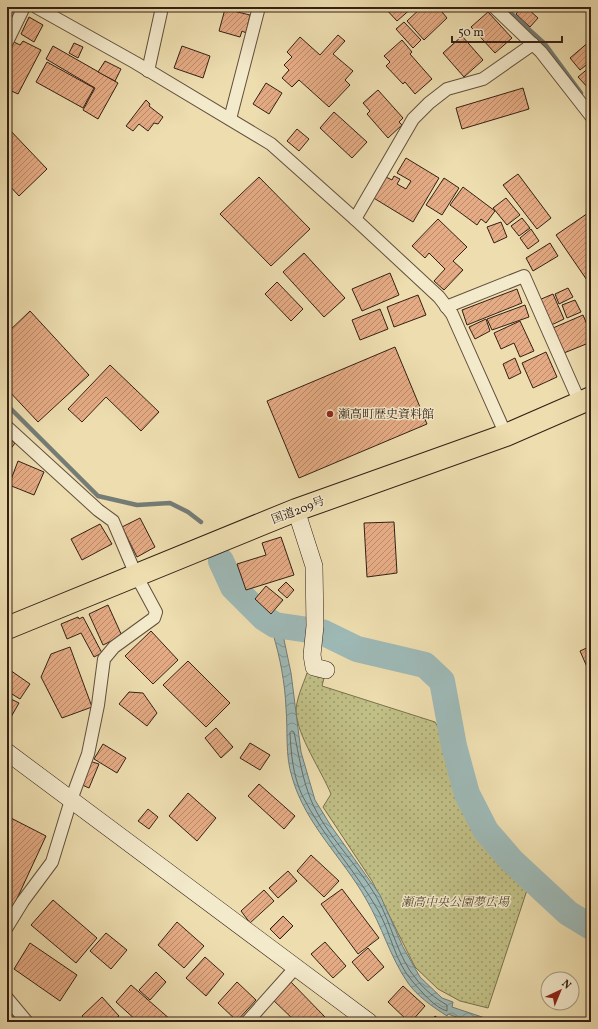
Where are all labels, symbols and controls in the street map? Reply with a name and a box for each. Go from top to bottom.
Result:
scale bar [452,18,562,44]
text: 50 m [458,25,484,41]
place label: 瀬高町歴史資料館 [338,407,434,423]
marker: 瀬高町歴史資料館 [325,409,335,419]
street label: 国道209号 [269,493,327,528]
park label: 瀬高中央公園夢広場 [401,895,510,911]
north arrow [540,971,580,1011]
text: N [558,977,574,993]

